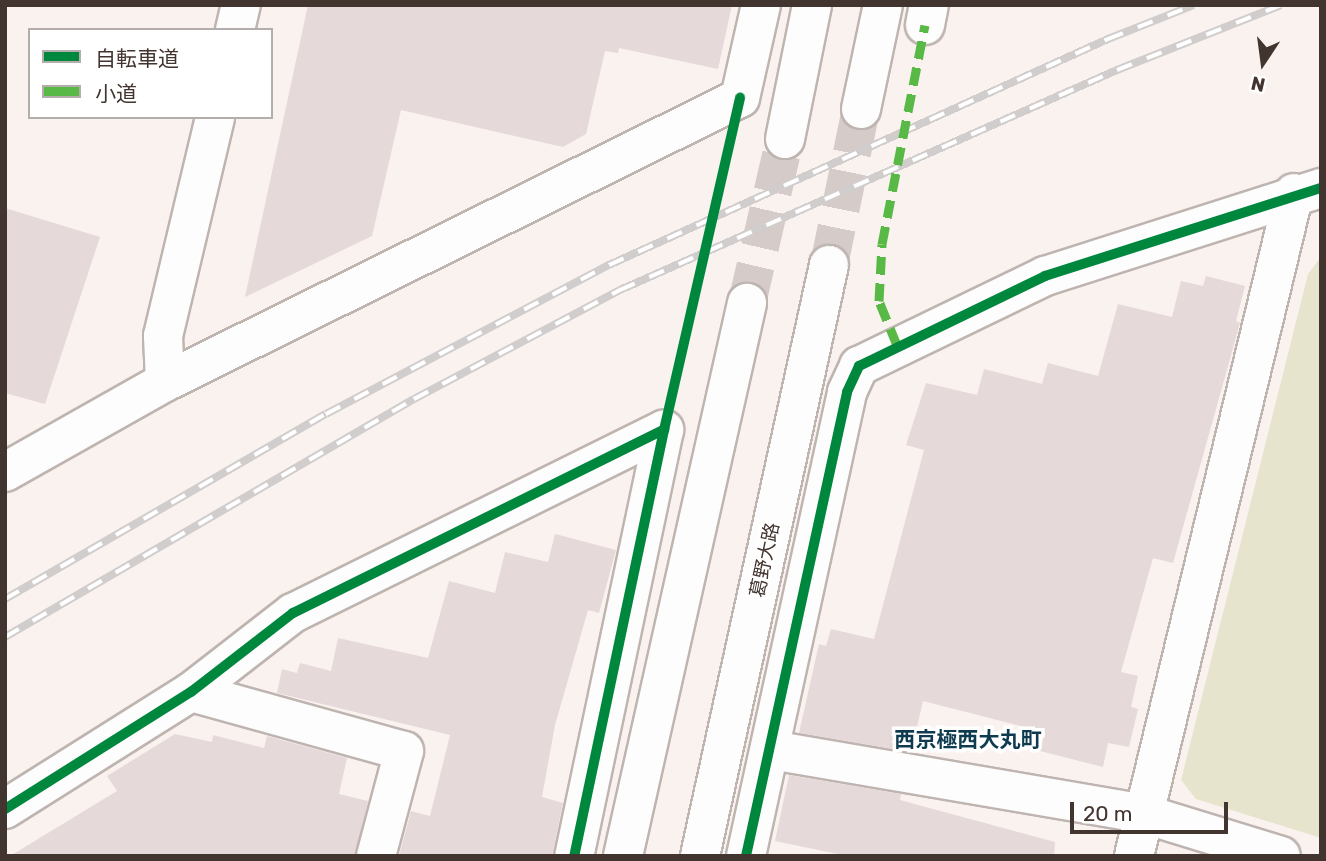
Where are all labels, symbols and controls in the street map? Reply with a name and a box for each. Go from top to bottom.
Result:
legend [28,28,273,119]
north arrow [1228,28,1298,98]
text: 自転車道 [95,46,179,71]
text: N [1249,71,1267,97]
text: 小道 [95,81,137,106]
street label: 葛野大路 [746,520,784,600]
district label: 西京極西大丸町 [895,727,1041,753]
scale bar [1074,788,1232,832]
text: 20 m [1083,801,1132,826]

